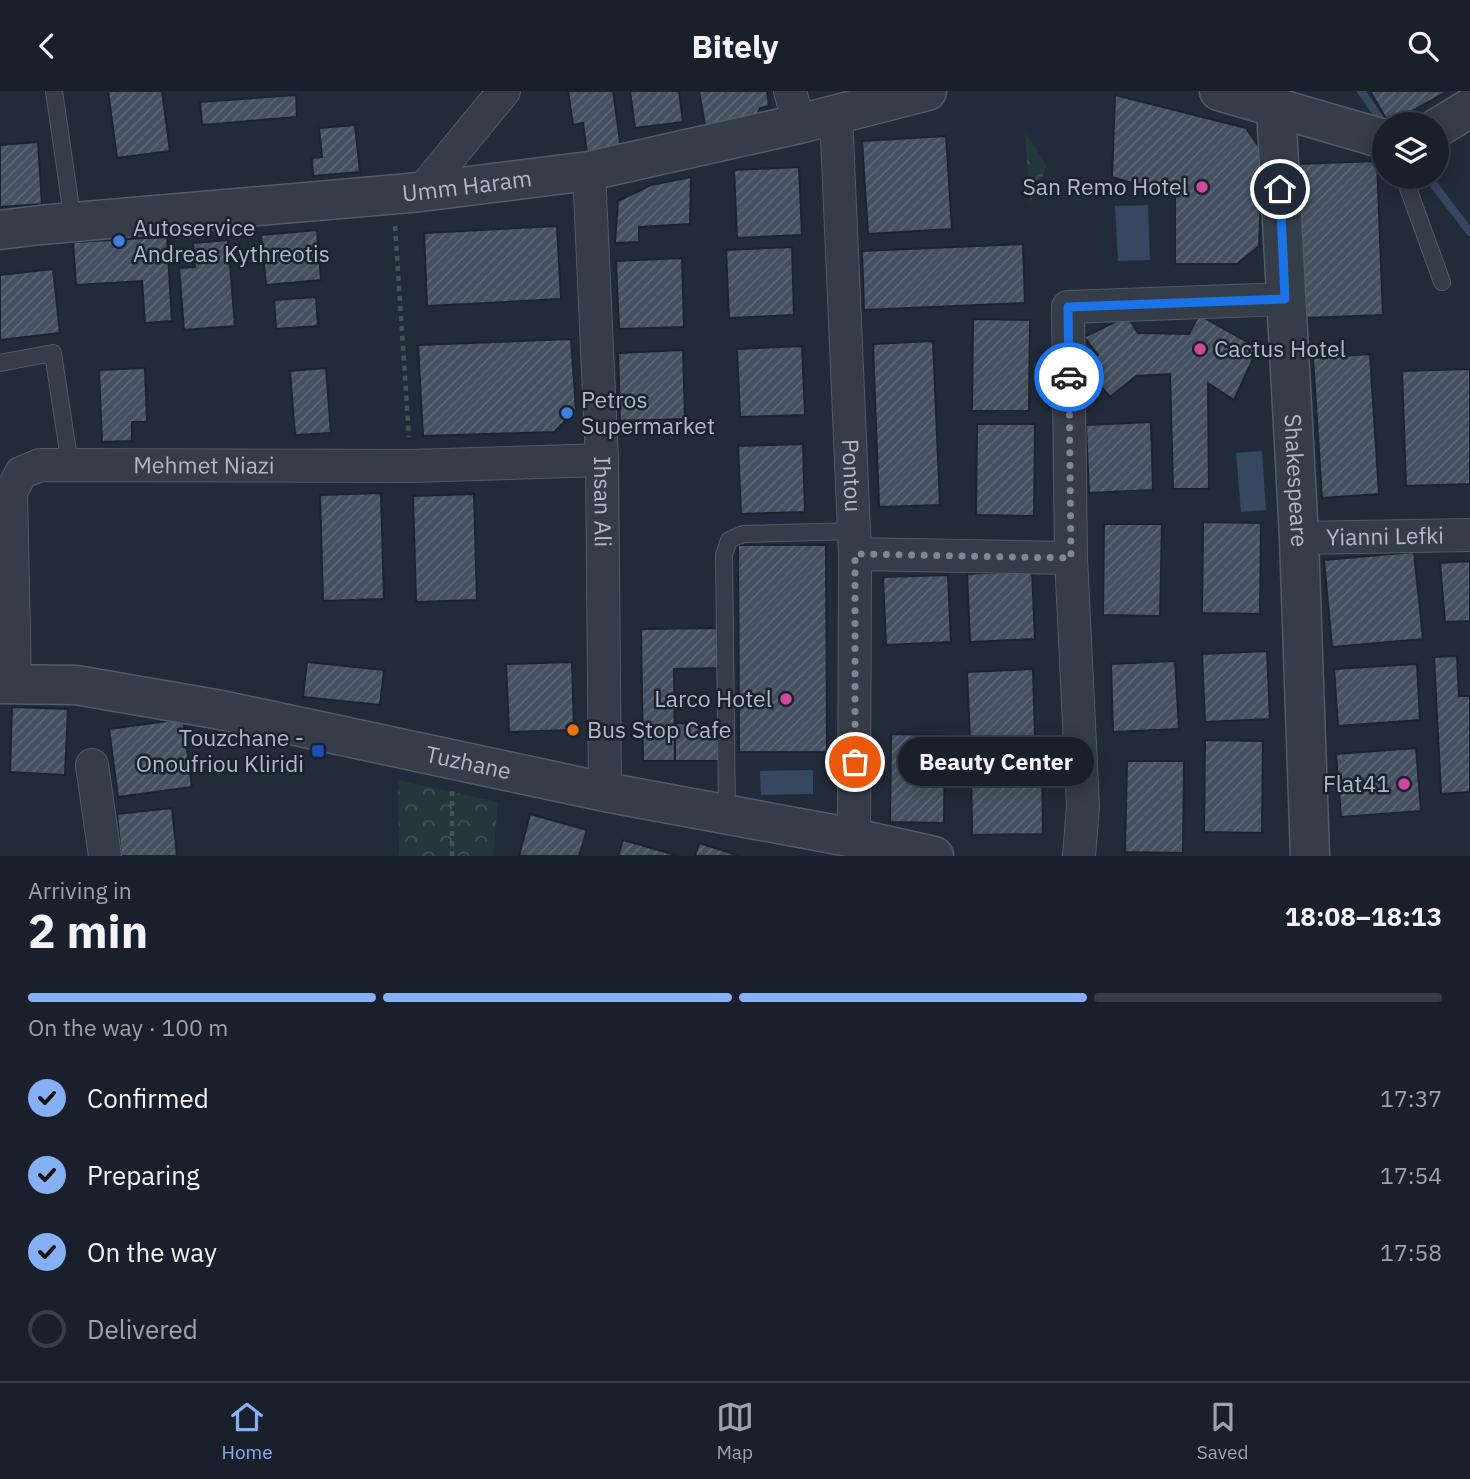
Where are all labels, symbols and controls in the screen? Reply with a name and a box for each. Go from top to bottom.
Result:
text: Bitely [691,25,779,67]
icon: back [28,27,66,65]
icon: search [1404,27,1442,65]
map controls [1372,112,1449,189]
button: layers [1372,112,1449,189]
pin [1250,159,1310,219]
street label: Umm Haram [401,162,533,208]
icon: home [1261,170,1299,208]
place label: San Remo Hotel [1022,171,1188,201]
marker: San Remo Hotel [1194,179,1210,195]
place label: Autoservice Andreas Kythreotis [133,212,330,268]
marker: Autoservice Andreas Kythreotis [111,233,127,249]
place label: Cactus Hotel [1214,333,1346,363]
marker: Cactus Hotel [1192,341,1208,357]
courier [1034,342,1104,412]
icon: car [1050,358,1088,396]
place label: Petros Supermarket [581,384,715,440]
marker: Petros Supermarket [559,405,575,421]
street label: Shakespeare [1278,413,1315,548]
street label: Pontou [836,438,869,513]
street label: Mehmet Niazi [133,449,275,480]
street label: Ihsan Ali [588,456,619,547]
street label: Yianni Lefki [1326,519,1444,552]
place label: Larco Hotel [654,683,772,713]
marker: Larco Hotel [778,691,794,707]
place label: Bus Stop Cafe [587,714,731,744]
place label: Touzchane - Onoufriou Kliridi [136,722,304,778]
marker: Bus Stop Cafe [565,722,581,738]
pin [825,732,885,792]
callout: Beauty Center [897,737,1093,787]
street label: Tuzhane [423,738,514,786]
marker: Touzchane - Onoufriou Kliridi [310,743,326,759]
icon: bag [836,743,874,781]
text: Beauty Center [919,746,1073,776]
place label: Flat41 [1323,768,1390,798]
marker: Flat41 [1396,776,1412,792]
text: Arriving in [28,875,132,905]
text: 18:08–18:13 [1285,899,1442,933]
text: 2 min [28,901,148,961]
text: On the way · 100 m [28,1012,228,1042]
icon: check [28,1079,66,1117]
text: Confirmed [87,1081,209,1115]
text: 17:37 [1380,1083,1442,1113]
icon: check [28,1156,66,1194]
text: Preparing [87,1158,200,1192]
text: 17:54 [1380,1160,1442,1190]
icon: check [28,1233,66,1271]
text: On the way [87,1235,217,1269]
text: 17:58 [1380,1237,1442,1267]
text: Delivered [87,1312,198,1346]
tab: Home [222,1398,273,1464]
tab: Map [716,1398,754,1464]
tab: Saved [1197,1398,1248,1464]

